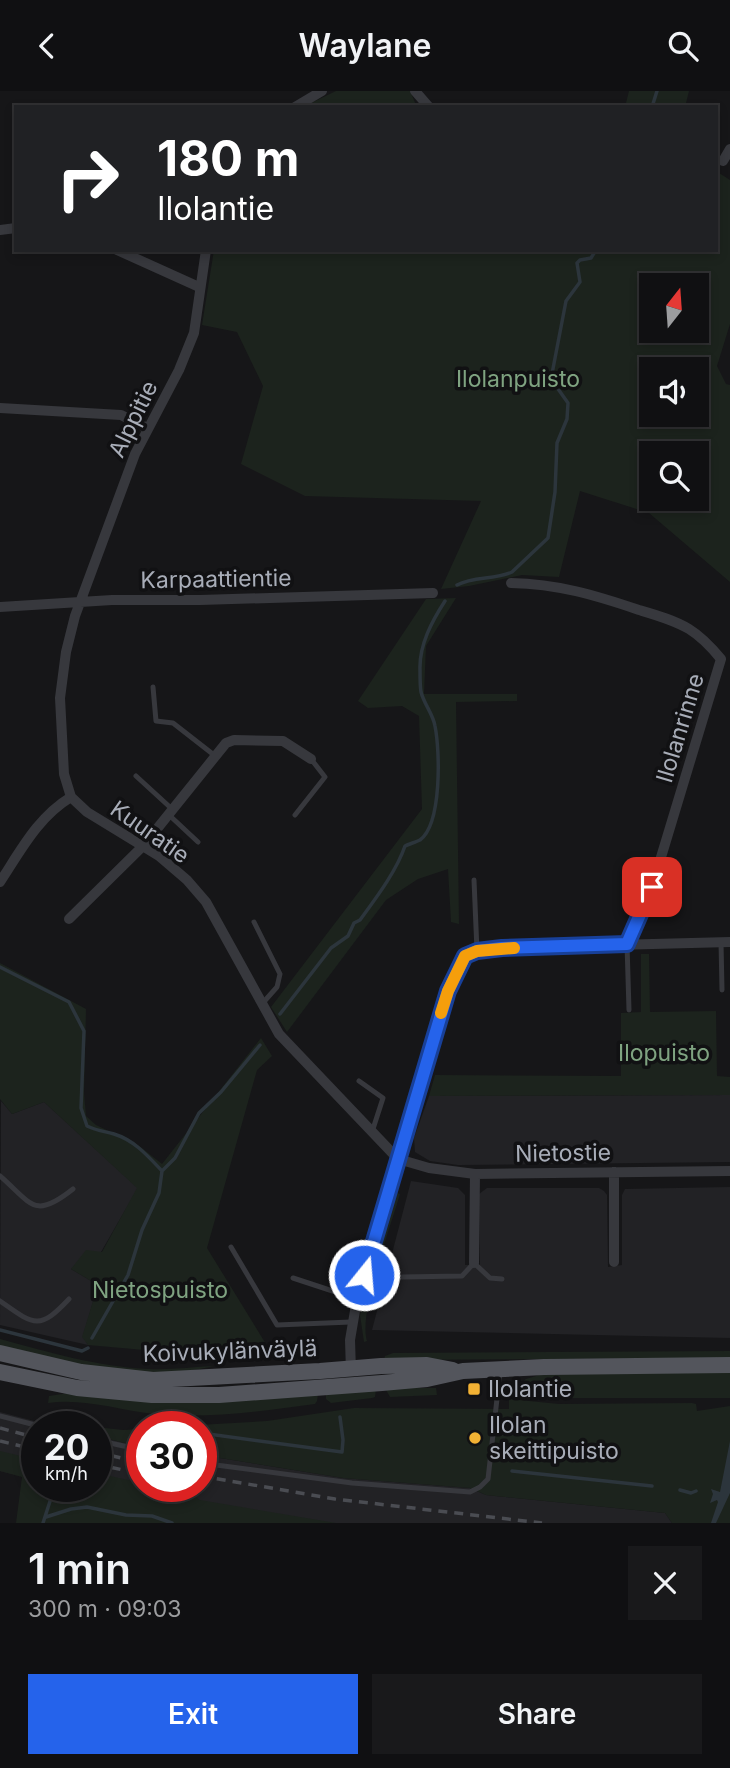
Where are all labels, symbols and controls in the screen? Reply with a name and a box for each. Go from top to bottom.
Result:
text: Waylane [299,26,431,65]
icon: back [28,27,66,65]
icon: search [664,27,702,65]
text: 180 m [157,129,299,188]
icon: right [42,133,133,224]
text: Ilolantie [157,189,274,228]
north arrow [639,273,709,343]
map controls [639,273,709,511]
button: sound [639,357,709,427]
park label: Ilolanpuisto [456,365,580,393]
street label: Alppitie [103,376,163,462]
button: search [639,441,709,511]
street label: Karpaattientie [140,564,292,594]
street label: Ilolanrinne [650,670,710,786]
street label: Kuuratie [105,795,195,869]
pin [622,857,682,917]
icon: arrive [633,868,671,906]
park label: Ilopuisto [618,1039,710,1067]
street label: Nietostie [515,1138,611,1168]
position arrow [327,1238,401,1312]
park label: Nietospuisto [92,1276,228,1304]
street label: Koivukylänväylä [142,1334,318,1368]
place label: Ilolantie [488,1375,572,1403]
marker: Ilolantie [466,1381,482,1397]
speed limit sign: 30 [126,1411,217,1502]
place label: Ilolan skeittipuisto [489,1411,619,1465]
text: 20 [44,1426,89,1468]
marker: Ilolan skeittipuisto [467,1430,483,1446]
text: km/h [45,1463,88,1484]
text: 1 min [28,1543,131,1594]
button: close [628,1546,702,1620]
text: 300 m · 09:03 [28,1595,182,1623]
button: Exit [28,1674,358,1754]
button: Share [372,1674,702,1754]

